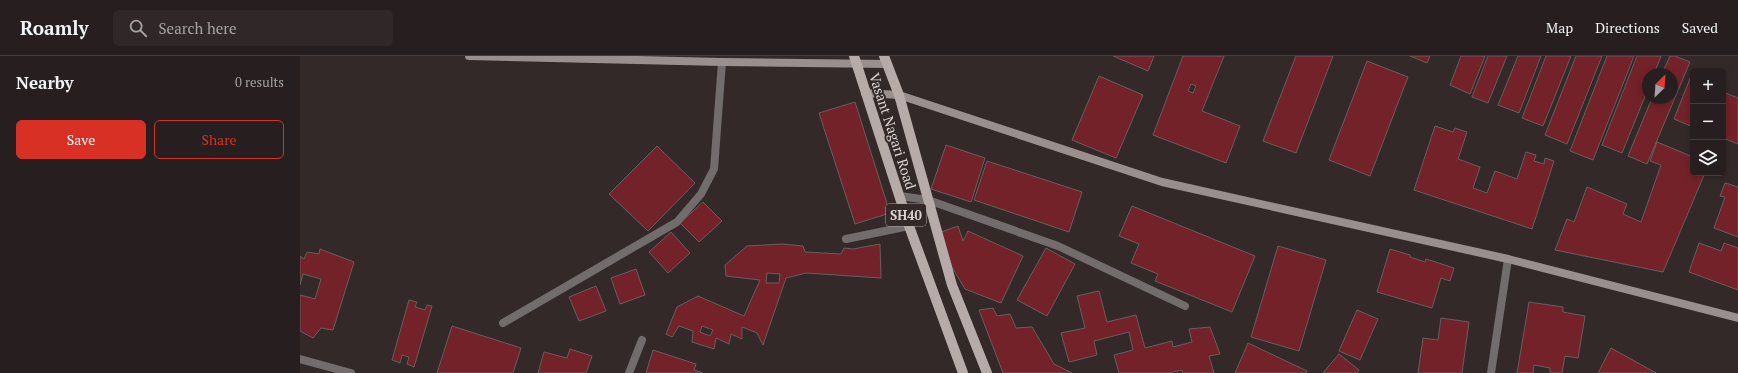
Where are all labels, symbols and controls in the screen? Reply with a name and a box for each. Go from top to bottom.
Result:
search box [113,10,393,46]
text: Roamly [20,15,89,40]
icon: search [127,17,149,39]
text: Search here [159,18,237,38]
text: Map [1546,18,1573,37]
text: Directions [1595,18,1660,37]
text: Saved [1682,18,1718,37]
north arrow [1642,68,1678,104]
map controls [1690,68,1726,176]
button: + [1690,68,1726,104]
street label: Vasant Nagari Road [865,70,921,192]
text: Nearby [16,71,74,94]
text: 0 results [235,73,284,91]
button: − [1690,104,1726,140]
button: Save [16,120,146,159]
button: Share [154,120,284,159]
button: layers [1690,140,1726,176]
road number: SH40 [886,204,926,226]

